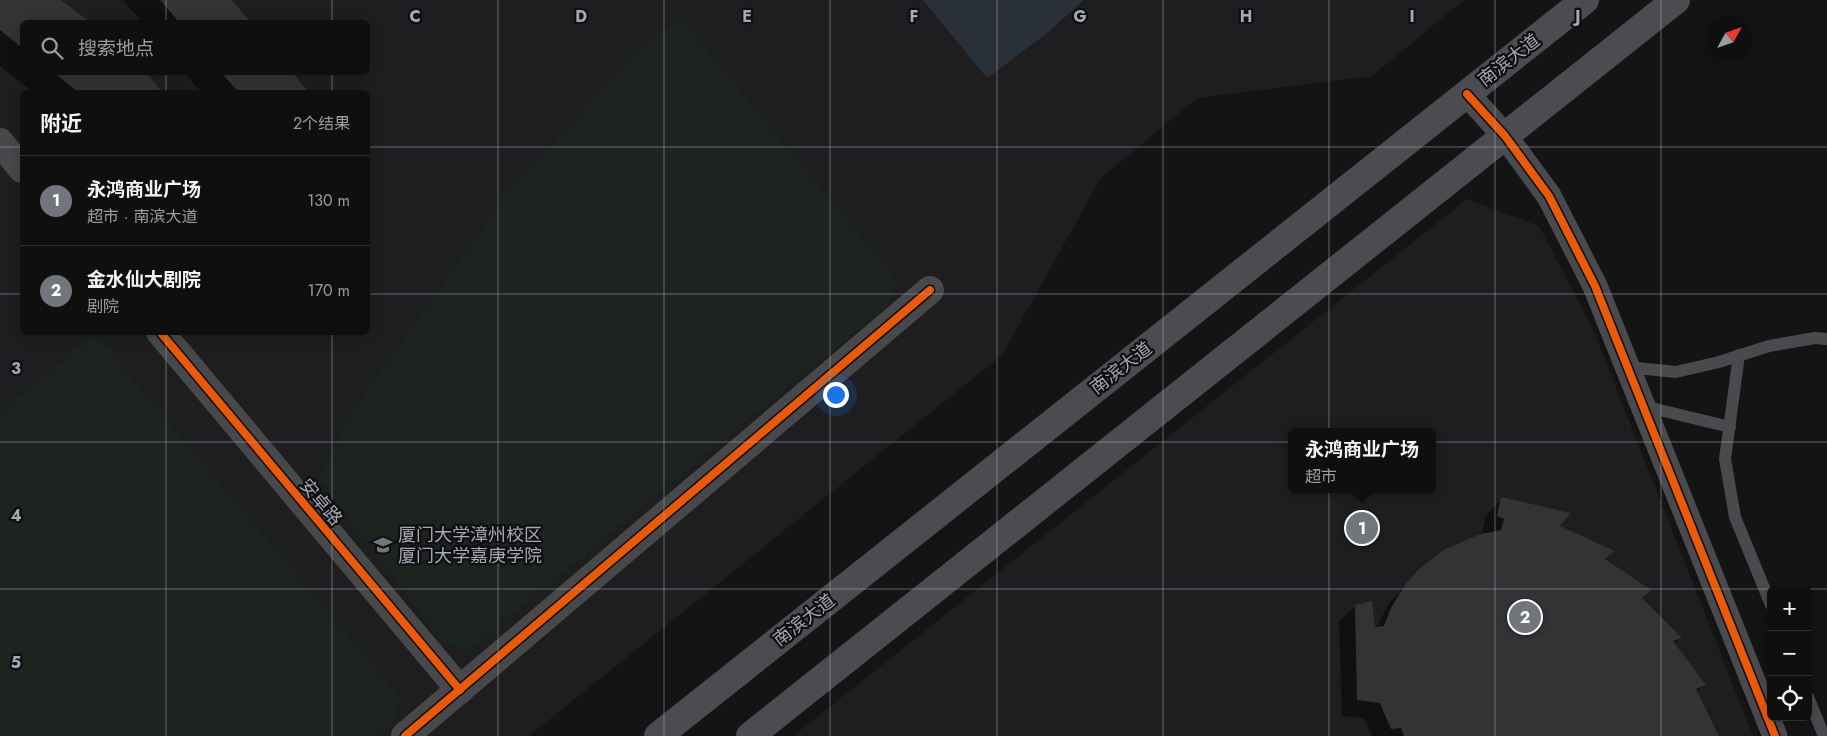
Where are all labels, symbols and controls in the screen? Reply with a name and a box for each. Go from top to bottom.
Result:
text: C [409,5,421,28]
text: D [575,5,587,28]
text: E [742,5,752,28]
text: F [910,5,918,28]
text: G [1073,5,1087,28]
text: H [1240,5,1252,28]
text: I [1409,5,1415,28]
text: J [1572,5,1581,28]
north arrow [1707,15,1752,60]
search box [20,20,370,75]
street label: 南滨大道 [1473,28,1545,92]
icon: search [38,34,66,62]
text: 搜索地点 [78,35,154,62]
text: 附近 [40,109,82,139]
text: 2个结果 [293,112,350,135]
text: 永鸿商业广场 [87,176,201,203]
text: 1 [52,189,60,212]
text: 130 m [307,189,350,212]
text: 超市 · 南滨大道 [87,205,197,228]
text: 金水仙大剧院 [87,266,201,293]
text: 2 [51,279,61,302]
text: 170 m [308,279,350,302]
text: 剧院 [87,295,119,318]
street label: 南滨大道 [1085,336,1157,400]
text: 3 [11,357,21,380]
your location [823,382,849,408]
popup [1288,428,1436,493]
text: 永鸿商业广场 [1305,436,1419,463]
text: 超市 [1305,465,1337,488]
street label: 安卓路 [294,473,348,531]
text: 4 [10,504,22,527]
pin: 1 [1346,509,1378,547]
place label: 厦门大学漳州校区 厦门大学嘉庚学院 [398,522,542,569]
school or university icon: 厦门大学漳州校区 厦门大学嘉庚学院 [372,534,394,556]
map controls [1767,586,1812,721]
button: + [1767,586,1812,631]
street label: 南滨大道 [768,588,840,652]
pin: 2 [1509,598,1541,636]
button: − [1767,631,1812,676]
text: 5 [11,651,21,674]
button: locate [1767,676,1812,721]

